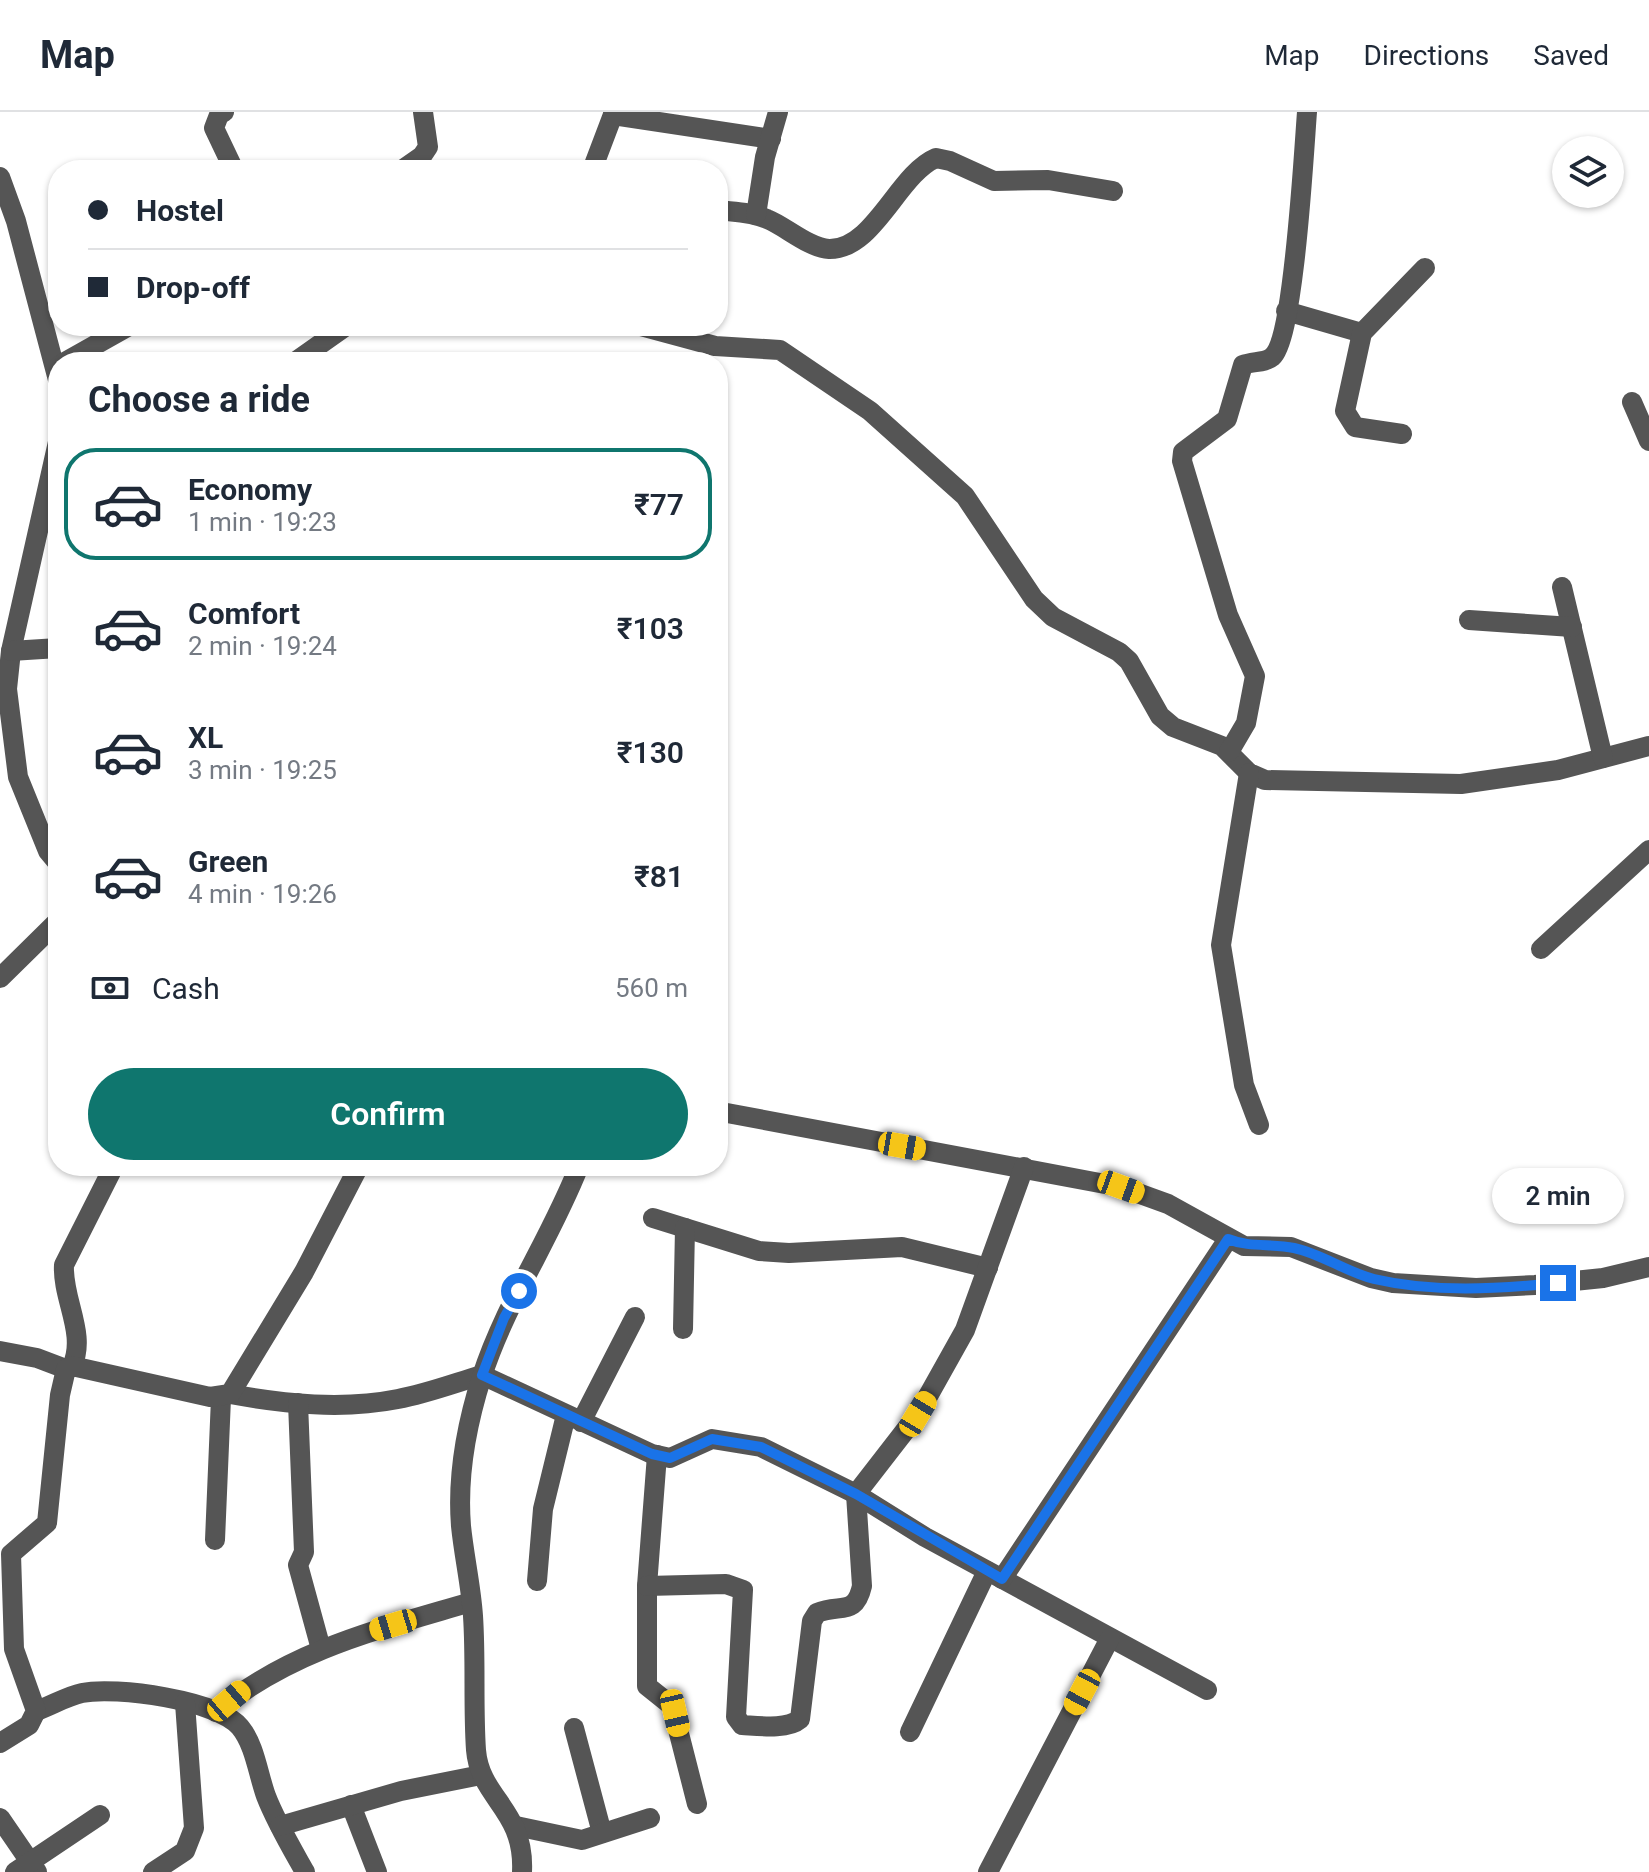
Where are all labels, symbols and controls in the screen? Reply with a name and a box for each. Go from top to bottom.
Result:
text: Map [40,33,115,77]
text: Map [1264,39,1320,72]
text: Directions [1364,39,1489,72]
text: Saved [1533,39,1609,72]
map controls [1552,136,1624,208]
button: layers [1552,136,1624,208]
text: Hostel [136,193,224,228]
text: Drop-off [136,270,250,305]
text: Choose a ride [88,379,310,421]
icon: car [92,468,164,540]
text: Economy [188,472,312,507]
text: ₹77 [634,487,684,522]
text: 1 min · 19:23 [188,507,337,537]
icon: car [92,592,164,664]
text: Comfort [188,596,300,631]
text: ₹103 [617,611,684,646]
text: 2 min · 19:24 [188,631,337,661]
icon: car [92,716,164,788]
text: XL [188,720,223,755]
text: ₹130 [617,735,684,770]
text: 3 min · 19:25 [188,755,337,785]
icon: car [92,840,164,912]
text: Green [188,844,268,879]
text: ₹81 [634,859,684,894]
text: 4 min · 19:26 [188,879,337,909]
icon: cash [88,966,132,1010]
text: Cash [152,971,220,1006]
text: 560 m [615,973,688,1003]
button: Confirm [88,1068,688,1160]
car [876,1130,928,1162]
callout: 2 min [1492,1167,1624,1223]
car [1094,1168,1148,1206]
text: 2 min [1525,1181,1591,1211]
route end [1540,1265,1576,1301]
route start [501,1273,537,1309]
car [895,1387,941,1441]
car [367,1607,419,1643]
car [1060,1665,1104,1719]
car [203,1676,255,1726]
car [658,1687,692,1739]

